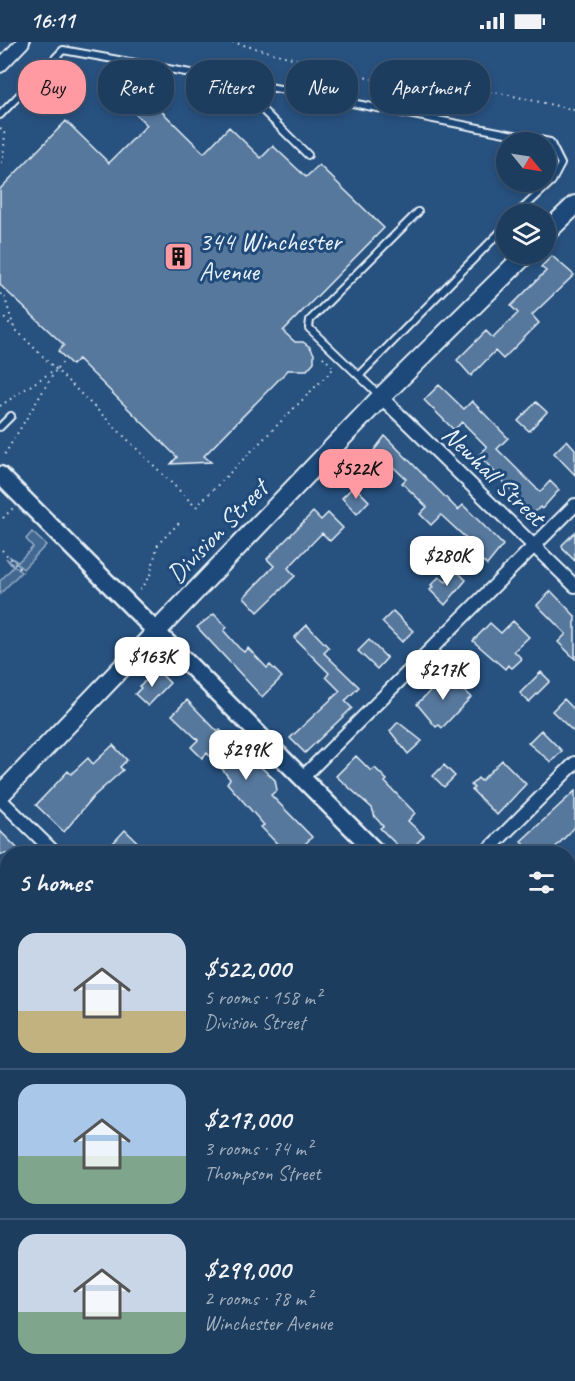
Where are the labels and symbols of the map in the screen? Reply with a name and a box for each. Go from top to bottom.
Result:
north arrow [496,132,556,192]
place label: 344 Winchester Avenue [199,225,344,288]
building icon: 344 Winchester Avenue [162,240,194,272]
street label: Newhall Street [435,418,554,534]
pin: $522K [314,449,398,500]
street label: Division Street [160,470,277,590]
pin: $280K [405,536,489,587]
pin: $163K [110,637,194,688]
pin: $217K [401,650,485,701]
pin: $299K [204,730,288,781]

